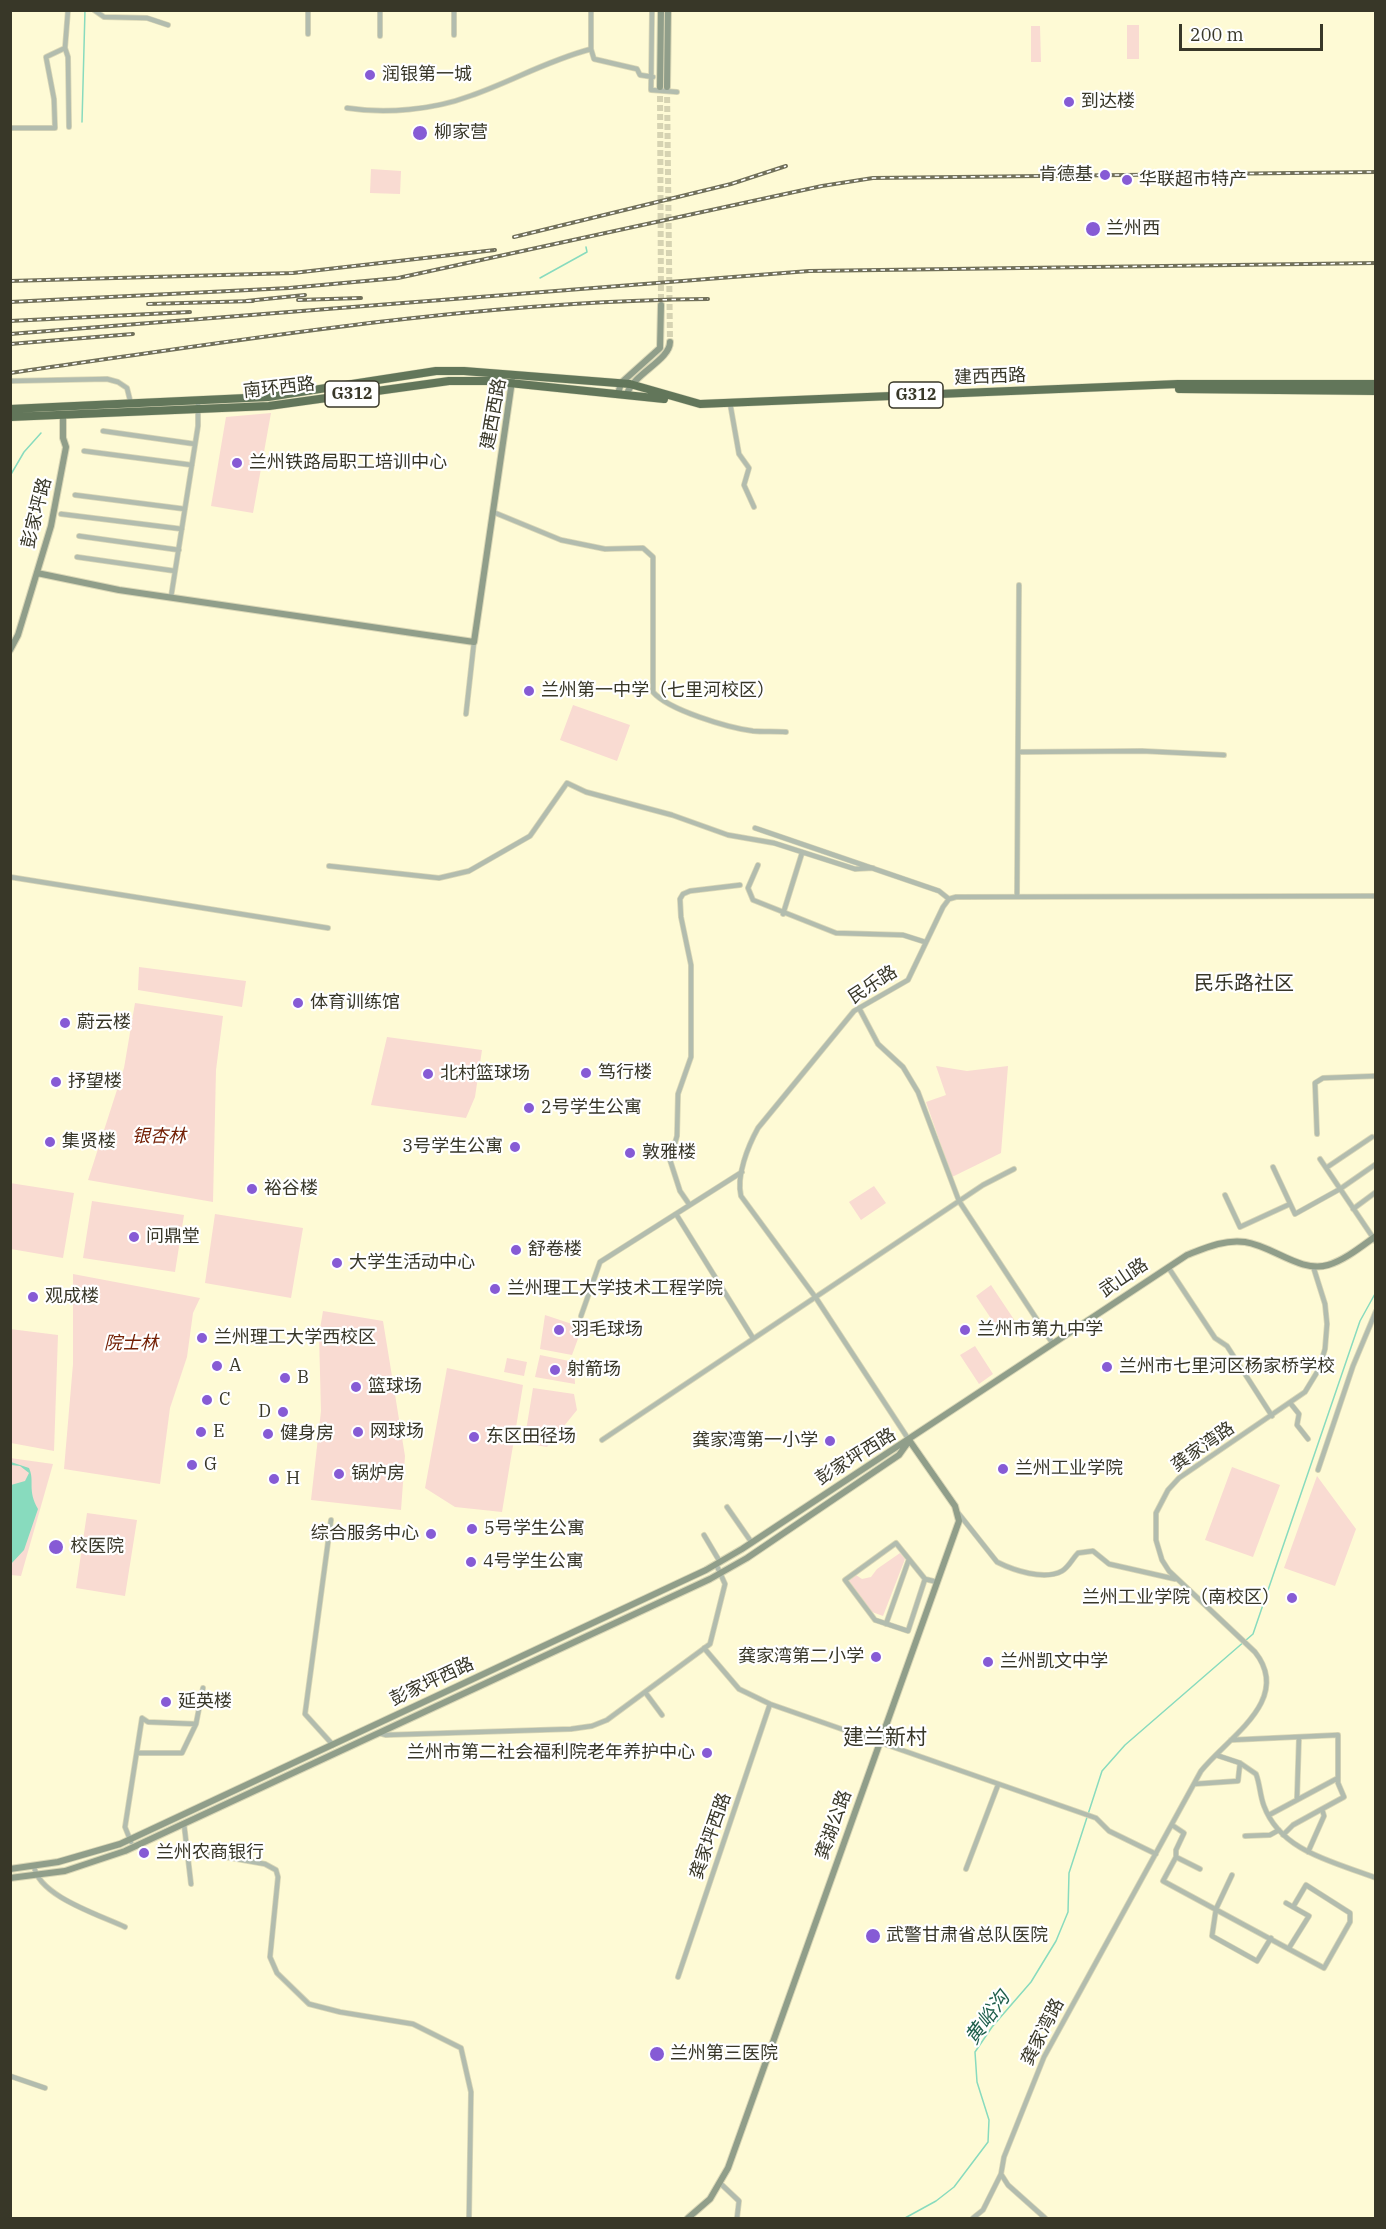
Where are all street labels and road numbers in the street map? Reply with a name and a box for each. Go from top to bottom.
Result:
street label: 建西西路 [954,365,1026,389]
street label: 南环西路 [242,373,316,403]
street label: 建西西路 [477,377,511,451]
road number: G312 [325,381,379,407]
road number: G312 [889,382,943,408]
street label: 彭家坪路 [18,475,56,551]
street label: 民乐路 [844,961,902,1009]
street label: 武山路 [1096,1254,1152,1302]
street label: 龚家湾路 [1167,1418,1239,1476]
street label: 彭家坪西路 [812,1424,900,1490]
street label: 彭家坪西路 [387,1653,477,1711]
street label: 龚湖公路 [812,1787,856,1863]
street label: 龚家坪西路 [686,1790,736,1882]
street label: 龚家湾路 [1017,1995,1069,2069]

